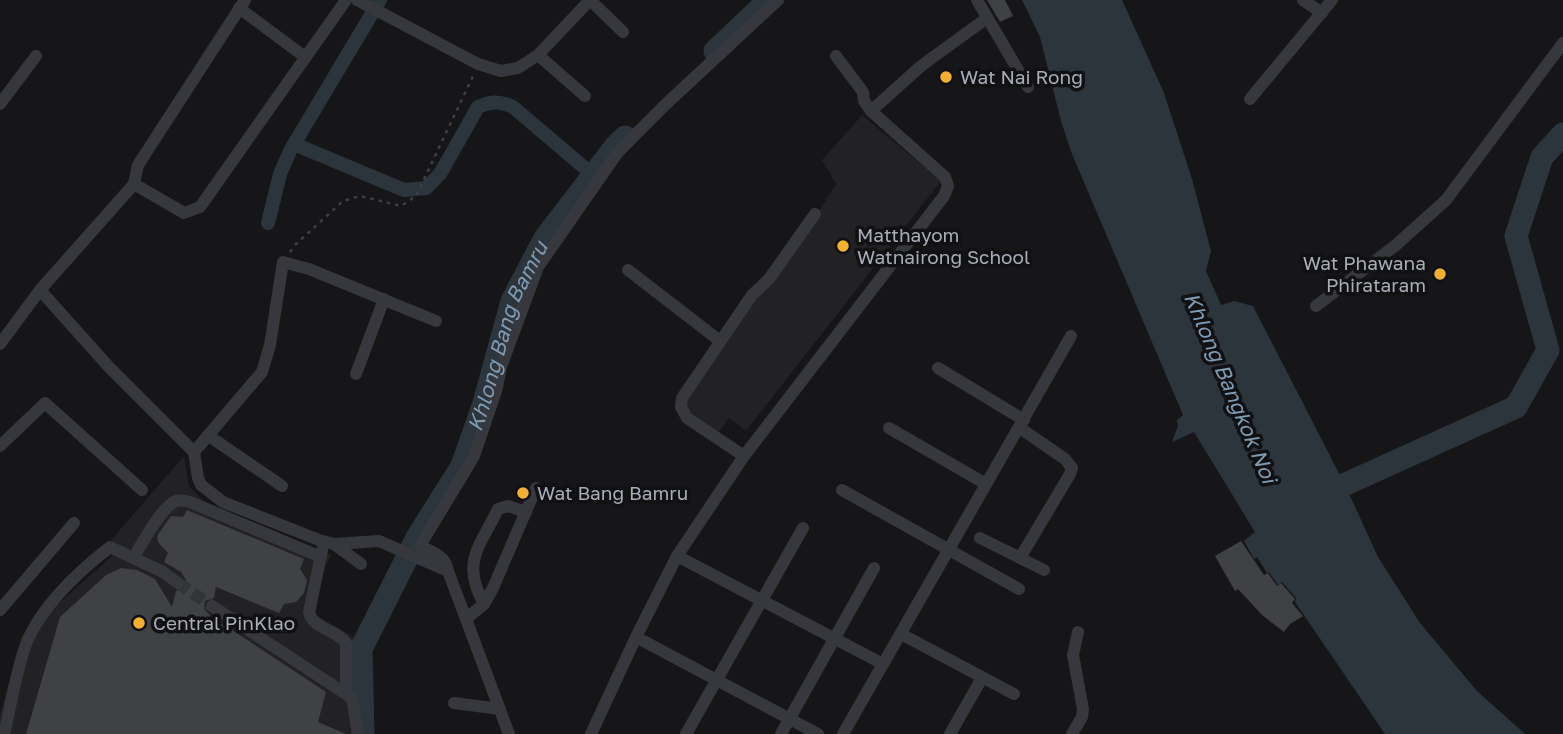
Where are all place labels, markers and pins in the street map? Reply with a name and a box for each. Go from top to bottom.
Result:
place label: Wat Nai Rong [960,65,1083,88]
marker: Wat Nai Rong [938,69,954,85]
place label: Matthayom Watnairong School [857,223,1030,268]
marker: Matthayom Watnairong School [835,238,851,254]
place label: Wat Phawana Phirataram [1303,251,1426,296]
marker: Wat Phawana Phirataram [1432,266,1448,282]
place label: Wat Bang Bamru [537,481,688,504]
marker: Wat Bang Bamru [515,485,531,501]
place label: Central PinKlao [153,611,295,634]
marker: Central PinKlao [131,615,147,631]

